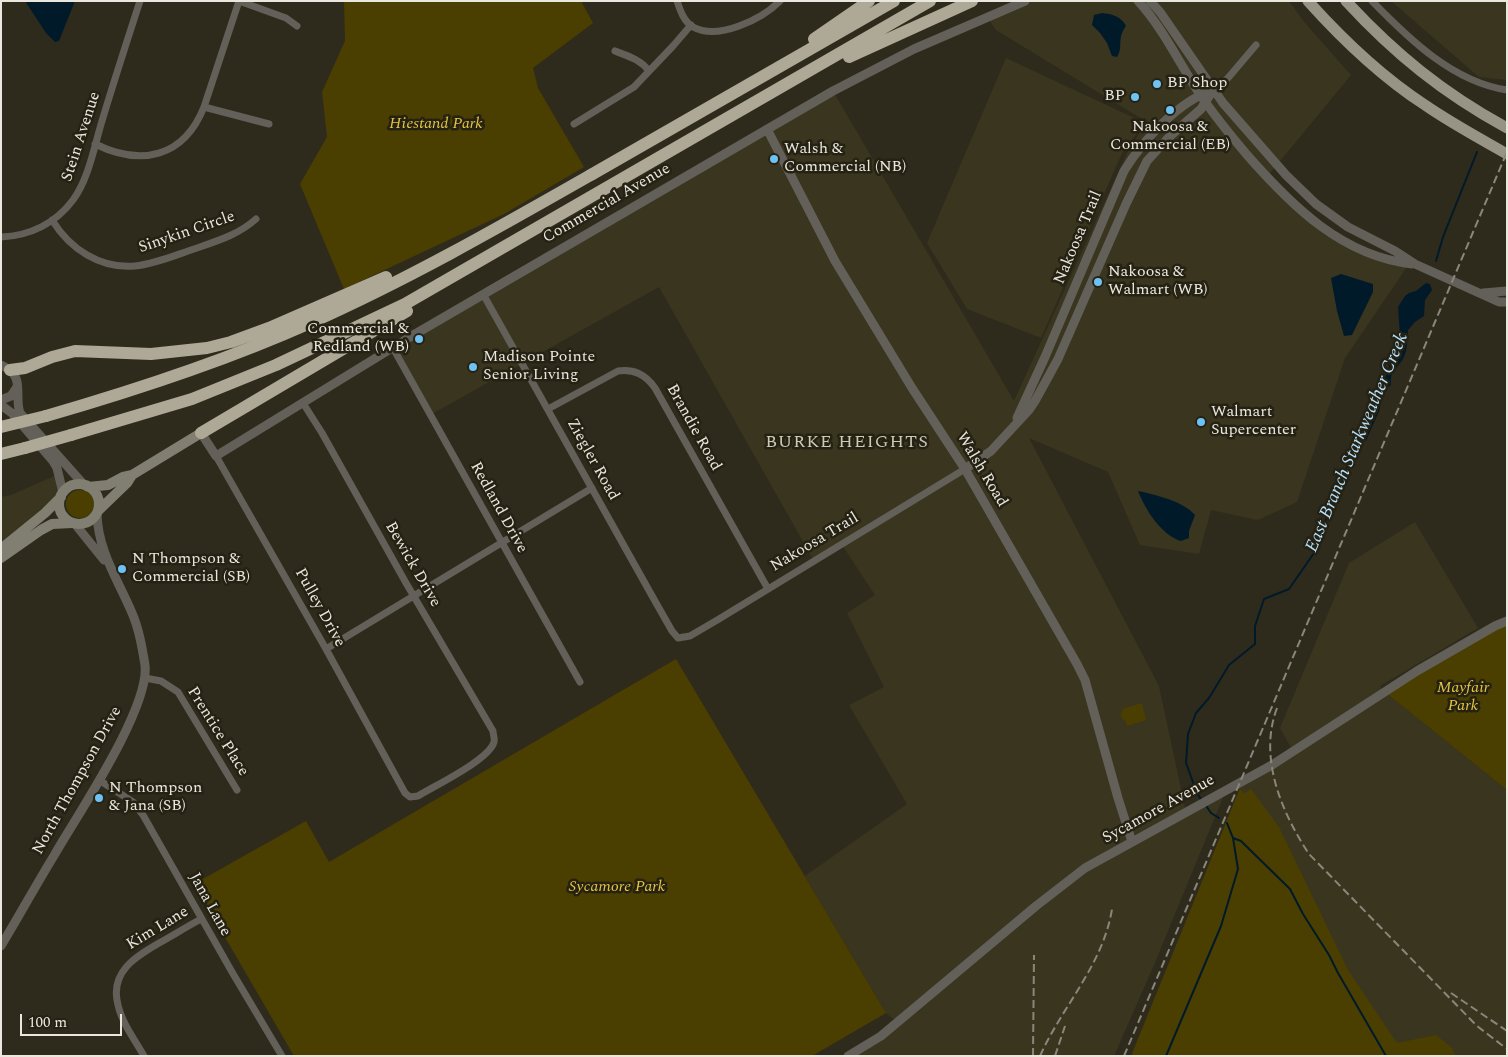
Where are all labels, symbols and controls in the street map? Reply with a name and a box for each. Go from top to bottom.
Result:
place label: BP Shop [1167,74,1227,94]
marker: BP Shop [1151,78,1163,90]
place label: BP [1104,87,1125,107]
street label: Stein Avenue [58,90,106,184]
marker: BP [1129,91,1141,103]
marker: Nakoosa & Commercial (EB) [1164,104,1176,116]
park label: Hiestand Park [389,115,483,135]
place label: Nakoosa & Commercial (EB) [1110,118,1230,156]
place label: Walsh & Commercial (NB) [784,140,906,178]
marker: Walsh & Commercial (NB) [768,153,780,165]
street label: Commercial Avenue [540,160,674,248]
street label: Nakoosa Trail [1051,188,1107,288]
street label: Sinykin Circle [136,208,238,258]
place label: Nakoosa & Walmart (WB) [1108,263,1208,301]
marker: Nakoosa & Walmart (WB) [1092,276,1104,288]
place label: Commercial & Redland (WB) [307,320,409,358]
water label: East Branch Starkweather Creek [1302,330,1414,556]
marker: Commercial & Redland (WB) [413,333,425,345]
place label: Madison Pointe Senior Living [483,348,595,386]
marker: Madison Pointe Senior Living [467,361,479,373]
street label: Brandie Road [661,381,725,475]
place label: Walmart Supercenter [1211,403,1296,441]
street label: Ziegler Road [562,416,622,504]
marker: Walmart Supercenter [1195,416,1207,428]
street label: Walsh Road [951,429,1011,511]
district label: BURKE HEIGHTS [764,432,930,454]
street label: Redland Drive [465,459,531,557]
street label: Nakoosa Trail [767,509,863,577]
street label: Bewick Drive [380,519,444,611]
place label: N Thompson & Commercial (SB) [132,550,250,588]
marker: N Thompson & Commercial (SB) [116,563,128,575]
street label: Pulley Drive [289,565,349,651]
park label: Mayfair Park [1437,679,1489,717]
street label: Prentice Place [182,684,252,780]
street label: North Thompson Drive [29,704,127,858]
street label: Sycamore Avenue [1100,771,1218,849]
place label: N Thompson & Jana (SB) [109,779,202,817]
marker: N Thompson & Jana (SB) [93,792,105,804]
street label: Jana Lane [184,870,234,940]
park label: Sycamore Park [569,878,665,898]
street label: Kim Lane [123,903,193,955]
scale bar [22,1004,125,1036]
text: 100 m [28,1011,67,1034]

